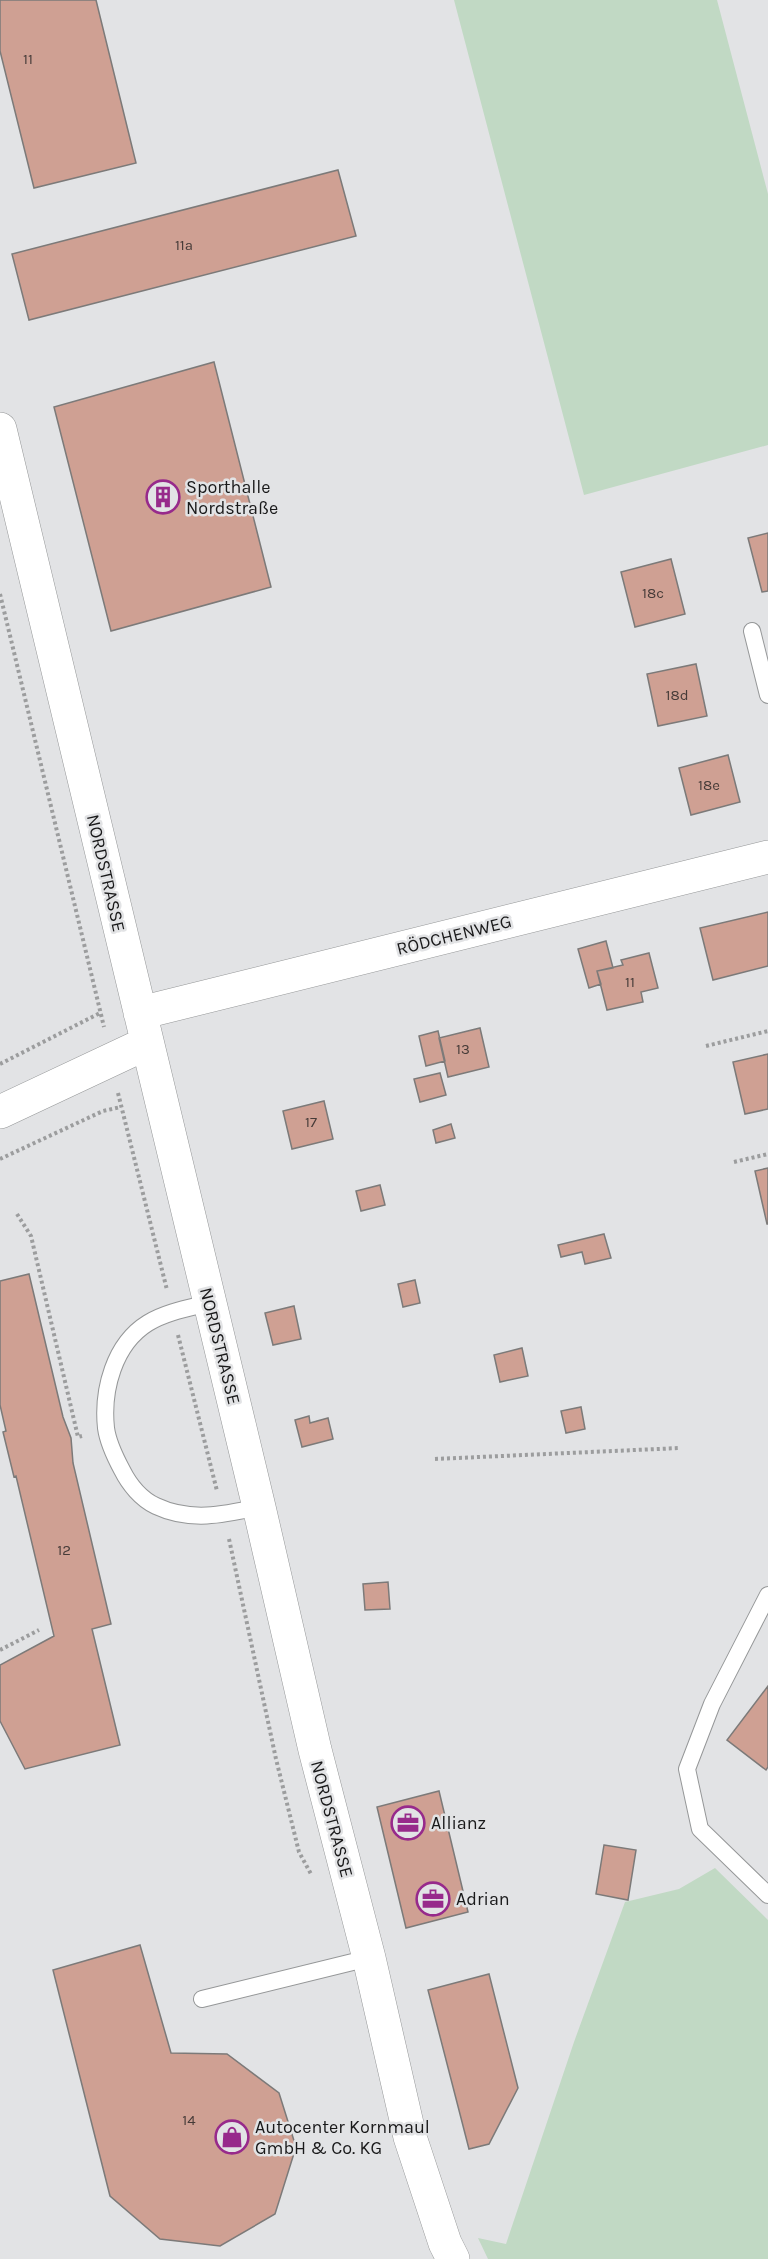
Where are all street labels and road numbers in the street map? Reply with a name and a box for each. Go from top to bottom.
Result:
street label: NORDSTRASSE [82,812,130,934]
street label: RÖDCHENWEG [394,910,514,960]
street label: NORDSTRASSE [195,1285,245,1407]
street label: NORDSTRASSE [306,1758,358,1880]

